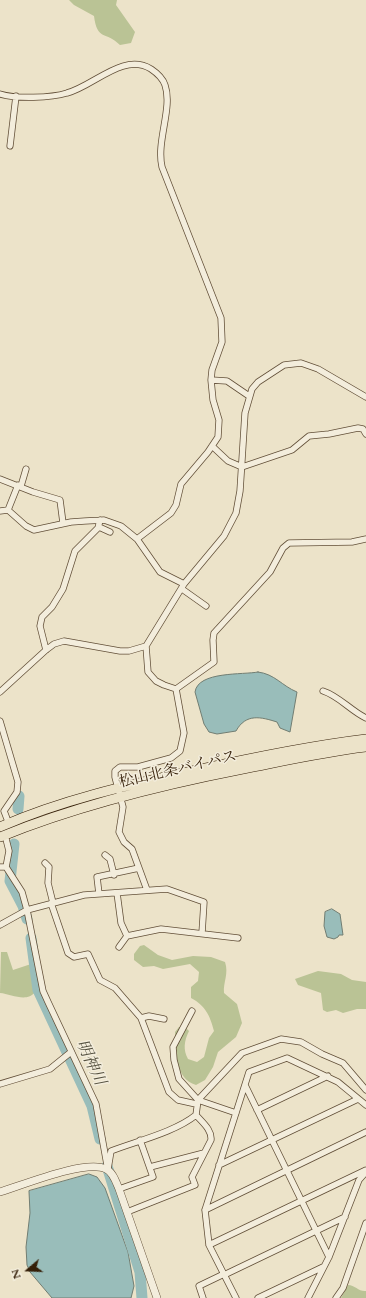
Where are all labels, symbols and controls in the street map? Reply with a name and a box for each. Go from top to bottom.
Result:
street label: 松山北条バイパス [118,748,238,792]
water label: 明神川 [71,1037,109,1089]
north arrow [8,1250,48,1290]
text: N [8,1267,25,1281]

